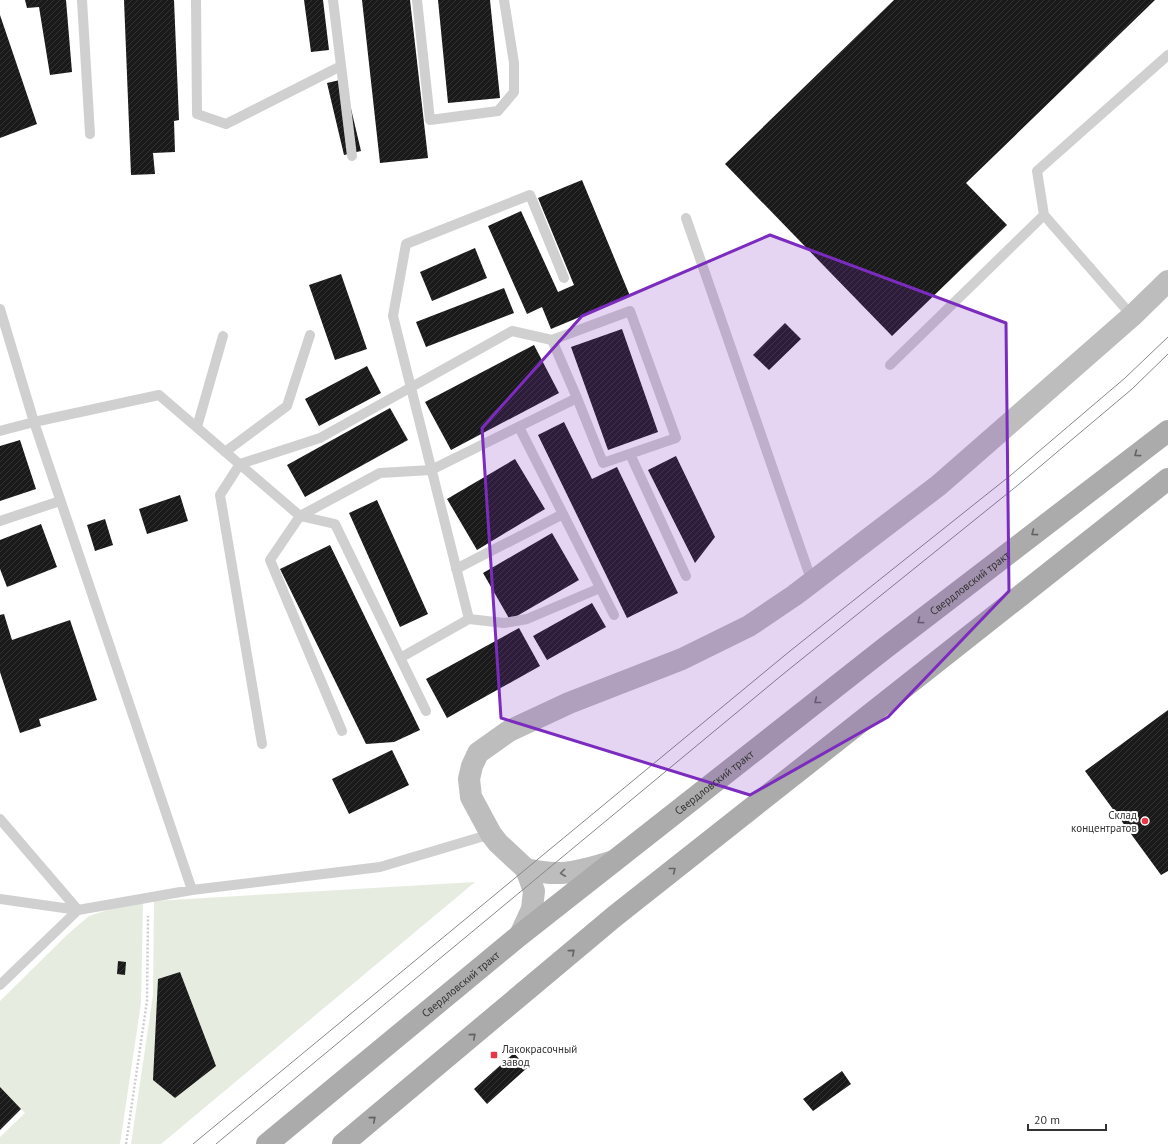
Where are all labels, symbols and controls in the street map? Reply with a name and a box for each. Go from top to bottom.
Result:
one-way arrow [1135,450,1142,457]
one-way arrow [1031,529,1038,536]
street label: Свердловский тракт [927,548,1013,618]
one-way arrow [917,616,924,623]
one-way arrow [815,696,822,703]
street label: Свердловский тракт [672,747,757,818]
place label: Склад концентратов [1071,808,1137,835]
marker: Склад концентратов [1140,816,1150,826]
one-way arrow [668,868,675,875]
one-way arrow [560,869,566,878]
street label: Свердловский тракт [419,947,503,1020]
one-way arrow [567,950,575,957]
one-way arrow [468,1034,475,1041]
place label: Лакокрасочный завод [501,1042,577,1069]
marker: Лакокрасочный завод [489,1050,499,1060]
scale bar [1028,1106,1106,1132]
text: 20 m [1034,1112,1060,1127]
one-way arrow [368,1117,375,1124]

